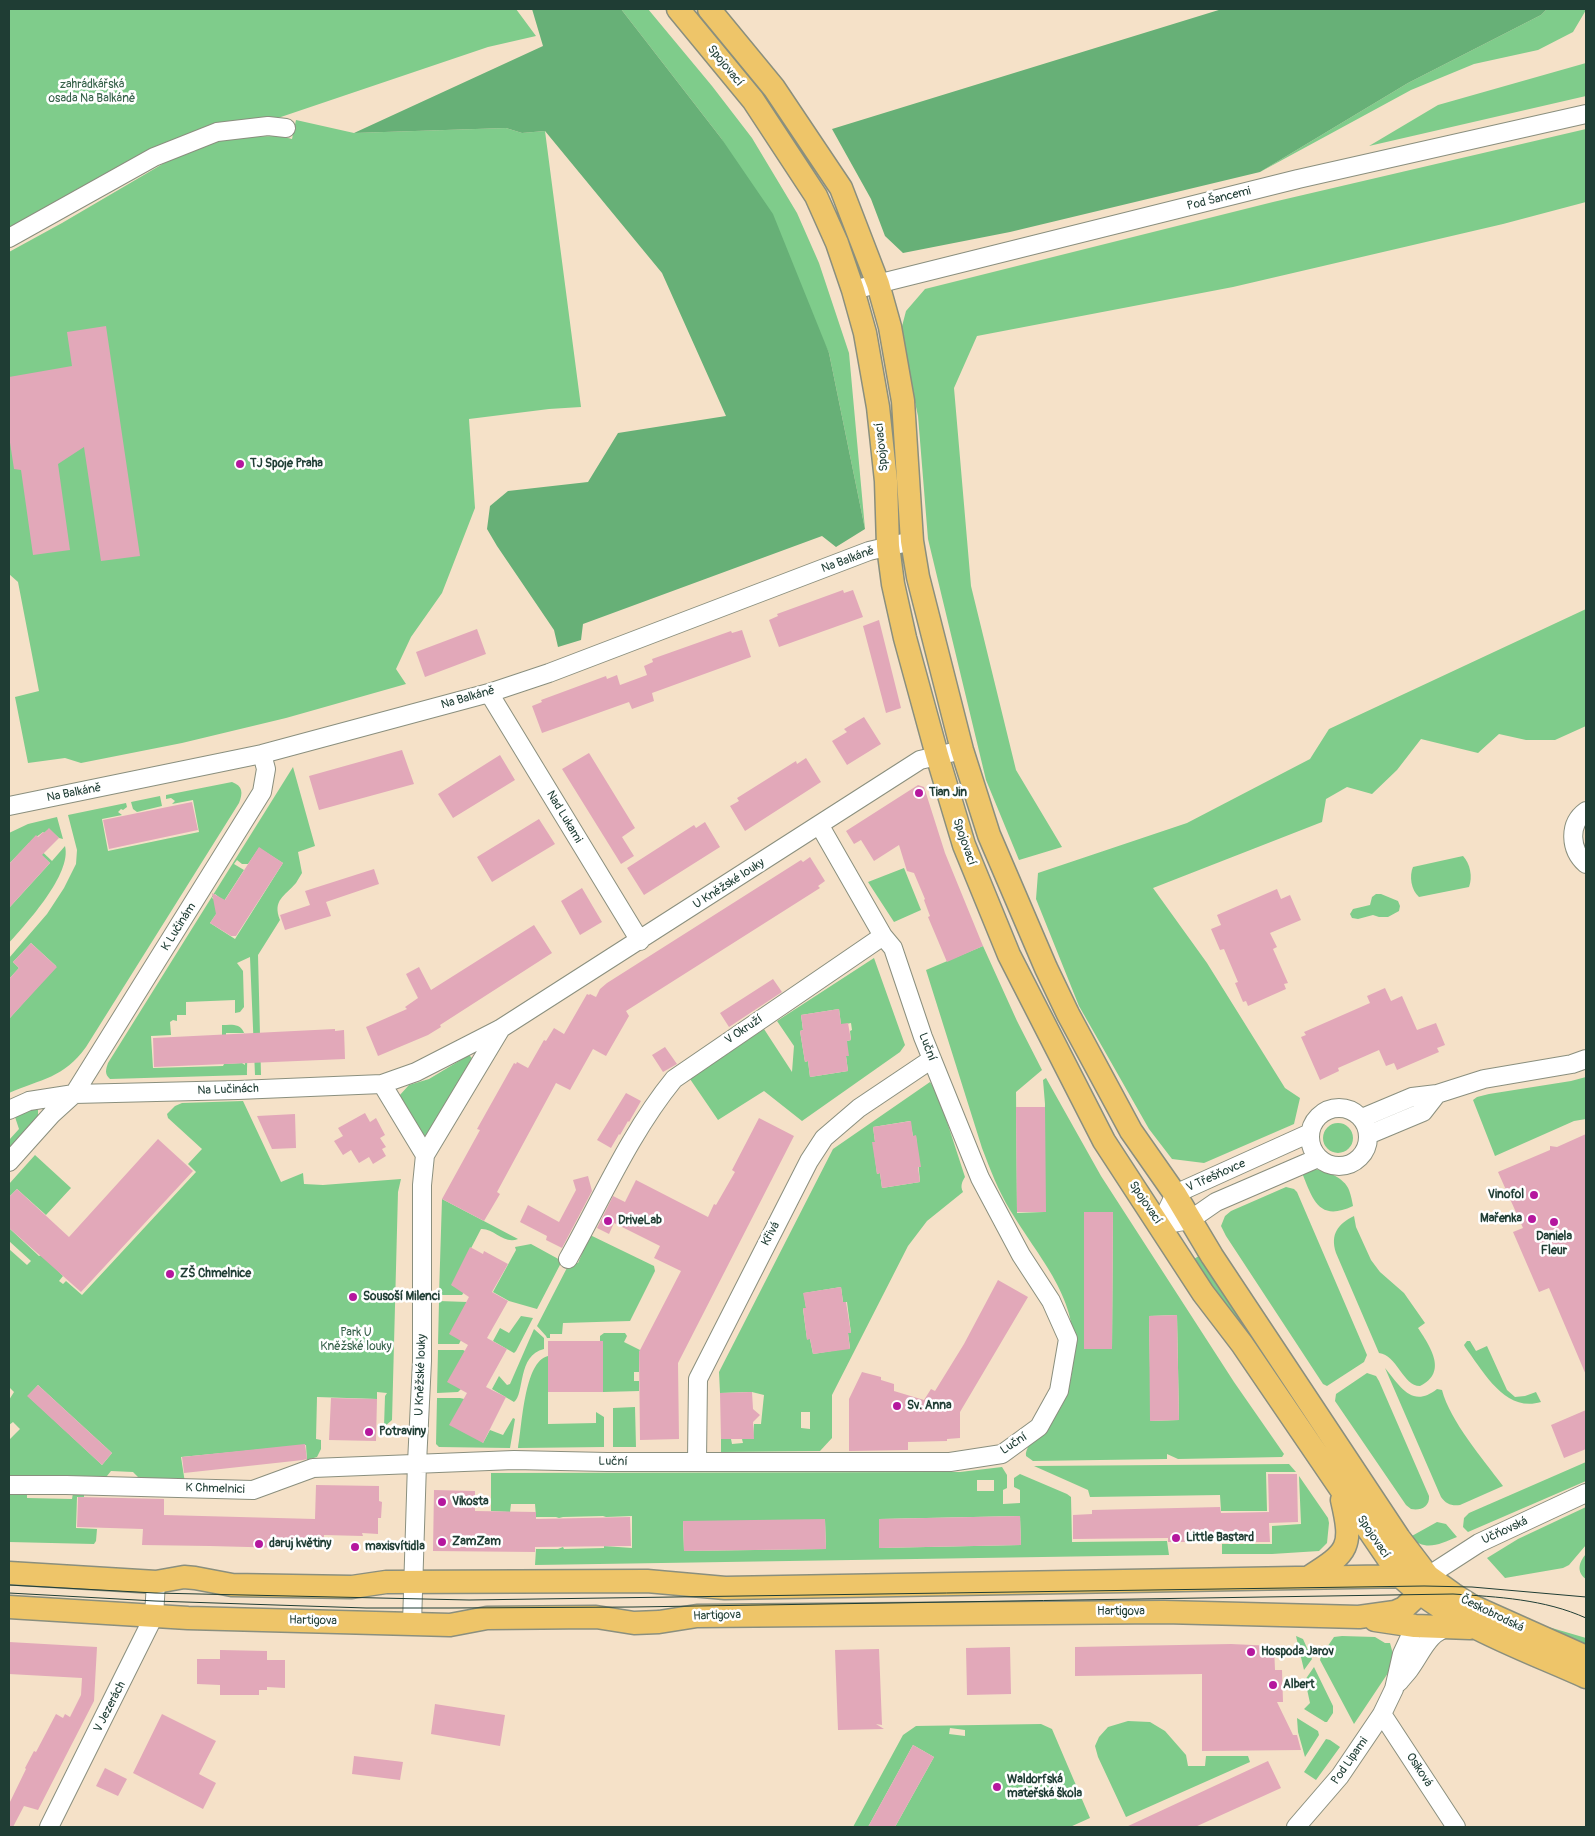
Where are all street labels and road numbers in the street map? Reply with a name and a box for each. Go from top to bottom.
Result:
street label: Spojovací [704,43,746,89]
street label: Pod Šancemi [1186,184,1252,214]
street label: Spojovací [872,422,892,472]
street label: Na Balkáně [820,544,876,576]
street label: Na Balkáně [439,683,497,713]
street label: Na Balkáně [45,781,103,805]
street label: Nad Lukami [543,788,585,846]
street label: Spojovací [949,817,979,867]
street label: U Kněžské louky [691,856,767,912]
street label: K Lučinám [159,900,199,954]
street label: V Okruží [722,1012,766,1048]
street label: Luční [915,1031,939,1063]
street label: Na Lučinách [197,1082,259,1098]
street label: V Třešňovce [1184,1157,1248,1195]
street label: Spojovací [1125,1179,1165,1227]
street label: Křivá [759,1219,783,1249]
street label: U Kněžské louky [412,1334,430,1416]
street label: Luční [998,1430,1030,1458]
street label: Luční [598,1455,628,1469]
street label: K Chmelnici [185,1481,245,1497]
street label: Spojovací [1353,1513,1393,1561]
street label: Učňovská [1480,1514,1530,1548]
street label: Českobrodská [1458,1593,1526,1635]
street label: Hartigova [1097,1605,1145,1619]
street label: Hartigova [693,1608,741,1624]
street label: Hartigova [289,1613,337,1629]
street label: V Jezerách [91,1679,129,1735]
street label: Pod Lipami [1328,1735,1372,1787]
street label: Osiková [1403,1750,1435,1790]

